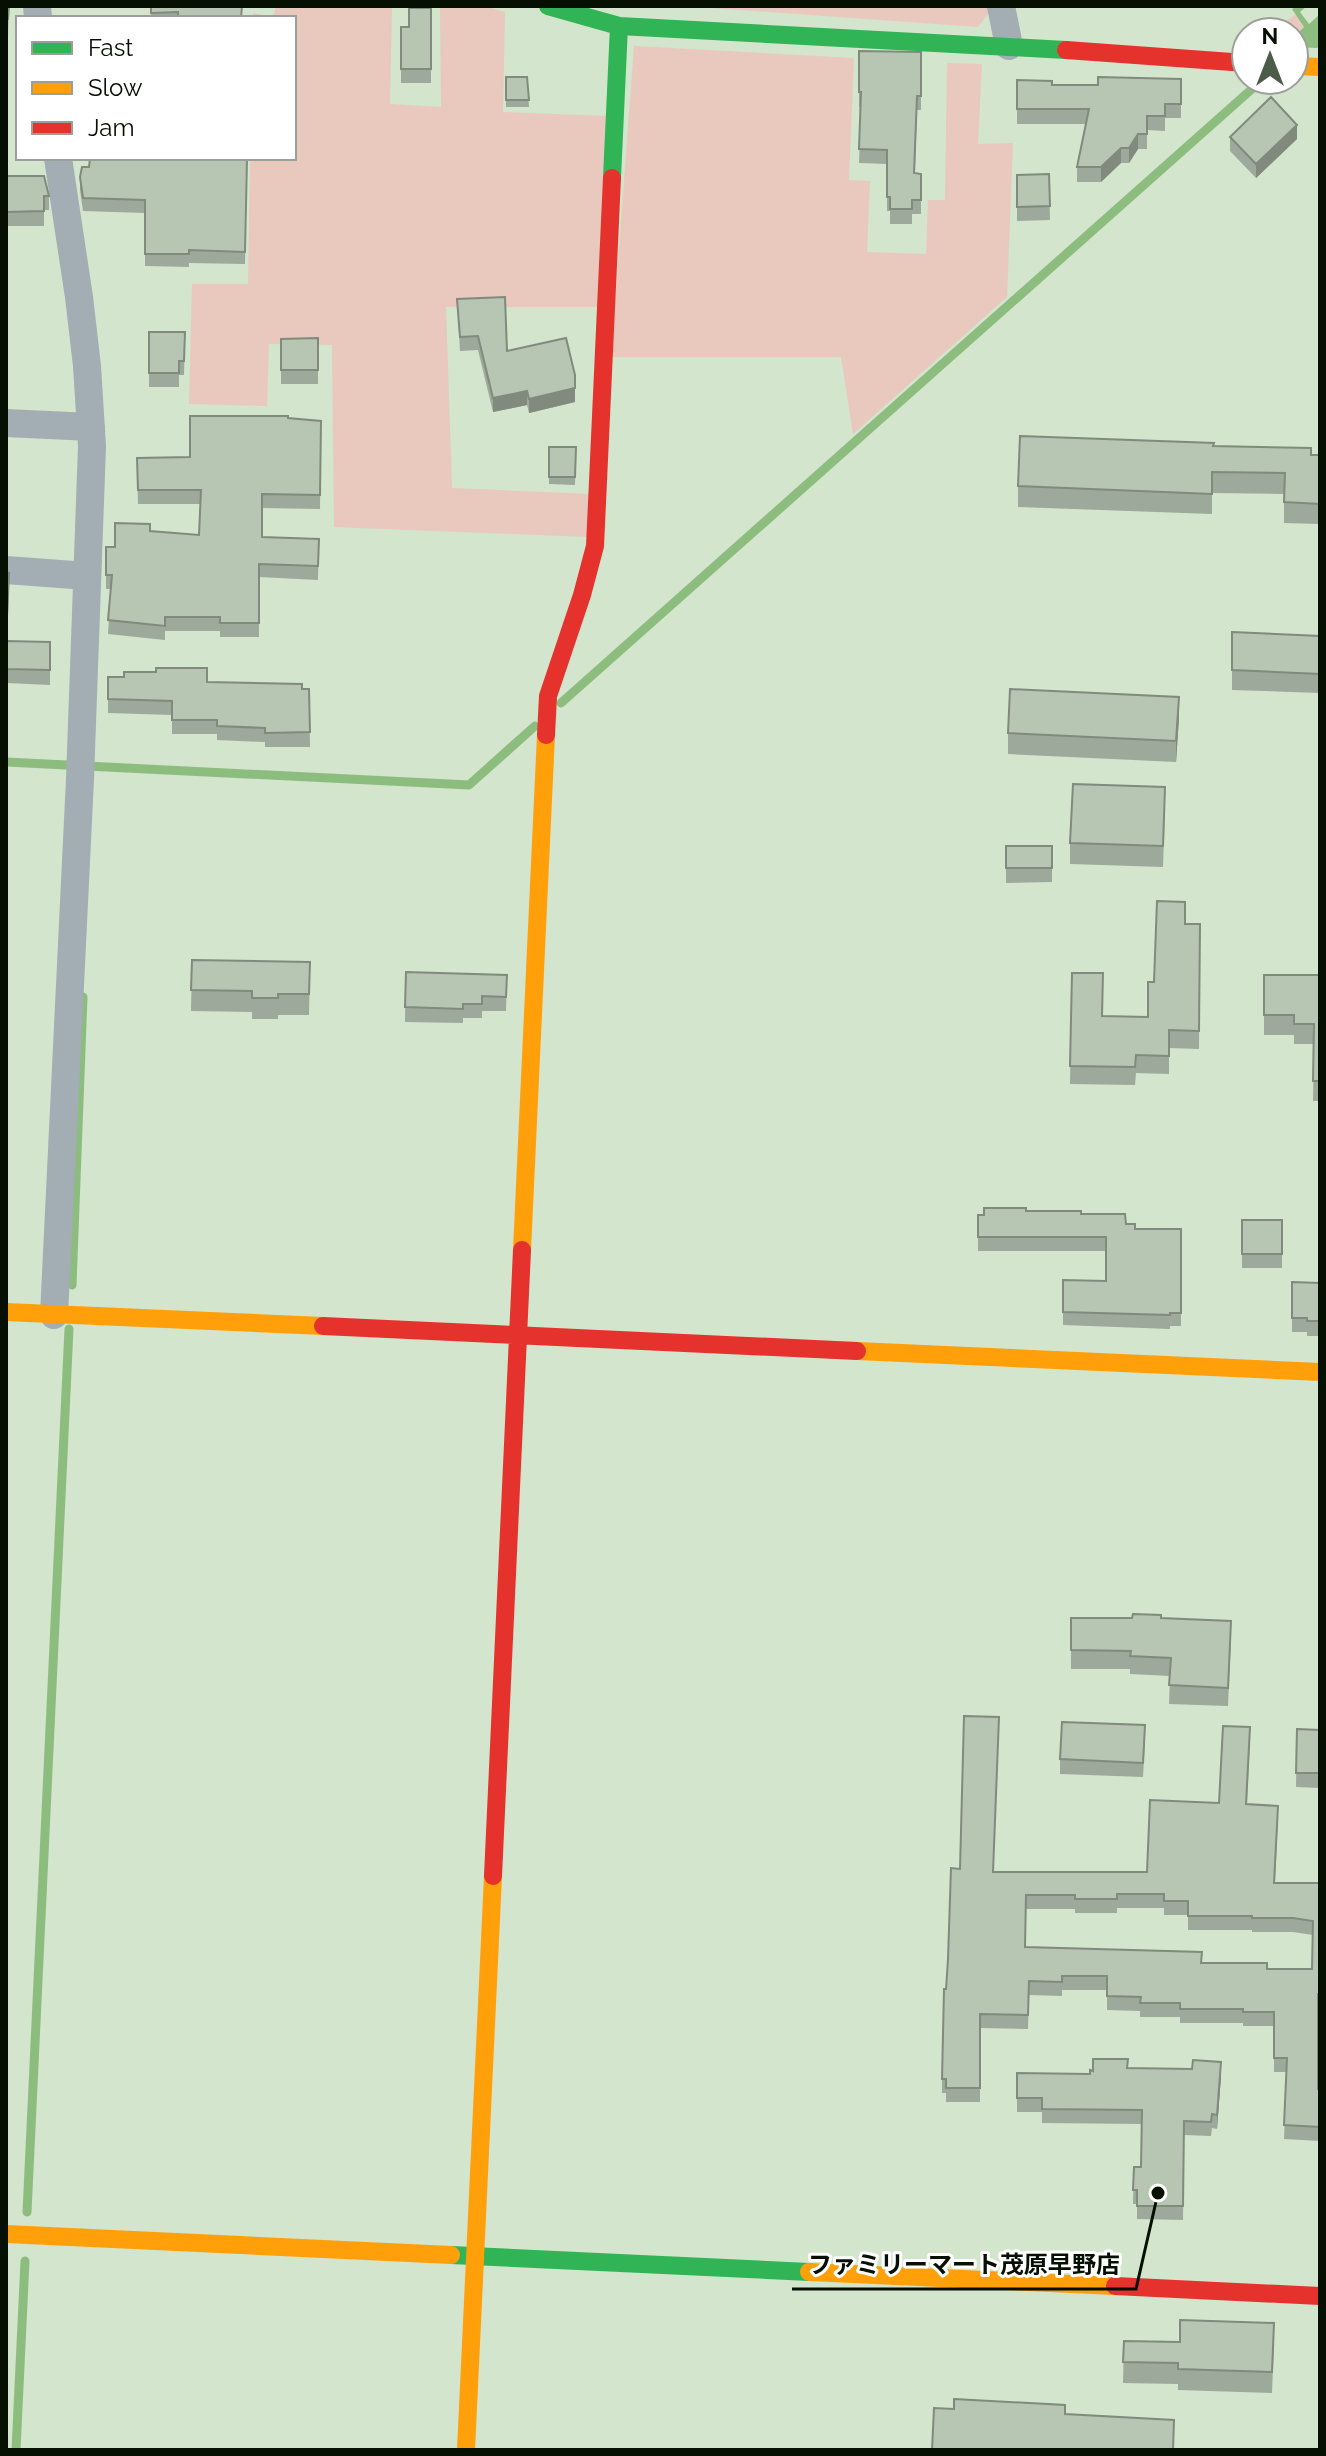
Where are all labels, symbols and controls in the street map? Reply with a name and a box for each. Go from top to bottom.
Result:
legend [16,16,296,160]
north arrow [1230,16,1310,96]
text: N [1262,23,1278,49]
text: Fast [88,33,133,62]
text: Slow [88,73,143,102]
text: Jam [88,113,134,142]
callout: ファミリーマート茂原早野店 [792,2241,1136,2289]
text: ファミリーマート茂原早野店 [808,2250,1120,2279]

